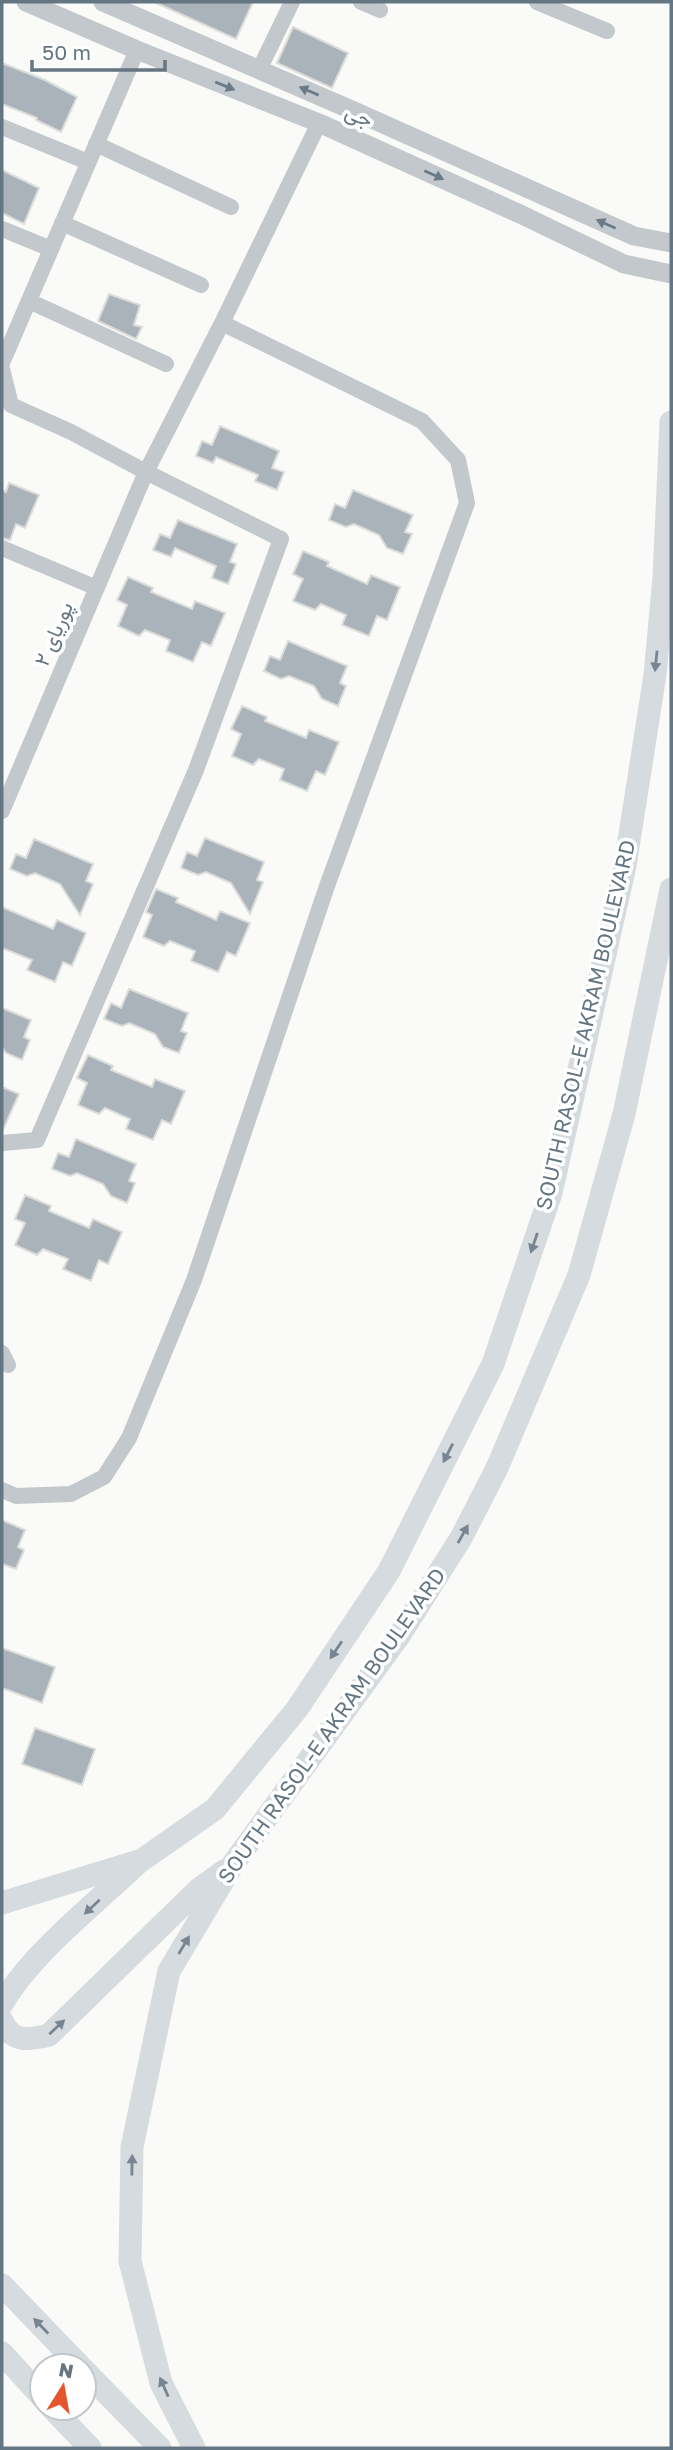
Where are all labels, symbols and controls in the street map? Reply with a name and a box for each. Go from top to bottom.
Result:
scale bar [32,28,164,72]
text: 50 m [42,39,91,65]
one-way arrow [214,80,235,91]
one-way arrow [299,85,319,97]
street label: جی [341,98,377,133]
one-way arrow [424,169,444,181]
one-way arrow [596,218,616,230]
street label: پوریای ۲ [28,598,80,670]
one-way arrow [650,651,661,673]
street label: SOUTH RASOL-E AKRAM BOULEVARD [530,837,640,1212]
one-way arrow [528,1232,539,1253]
one-way arrow [443,1443,454,1463]
one-way arrow [457,1524,469,1544]
street label: SOUTH RASOL-E AKRAM BOULEVARD [212,1563,451,1888]
one-way arrow [330,1641,343,1660]
one-way arrow [84,1898,101,1914]
one-way arrow [178,1936,191,1955]
one-way arrow [48,2020,65,2036]
one-way arrow [126,2153,138,2175]
one-way arrow [32,2317,49,2334]
north arrow [28,2352,98,2422]
text: N [57,2357,76,2382]
one-way arrow [158,2377,169,2398]

